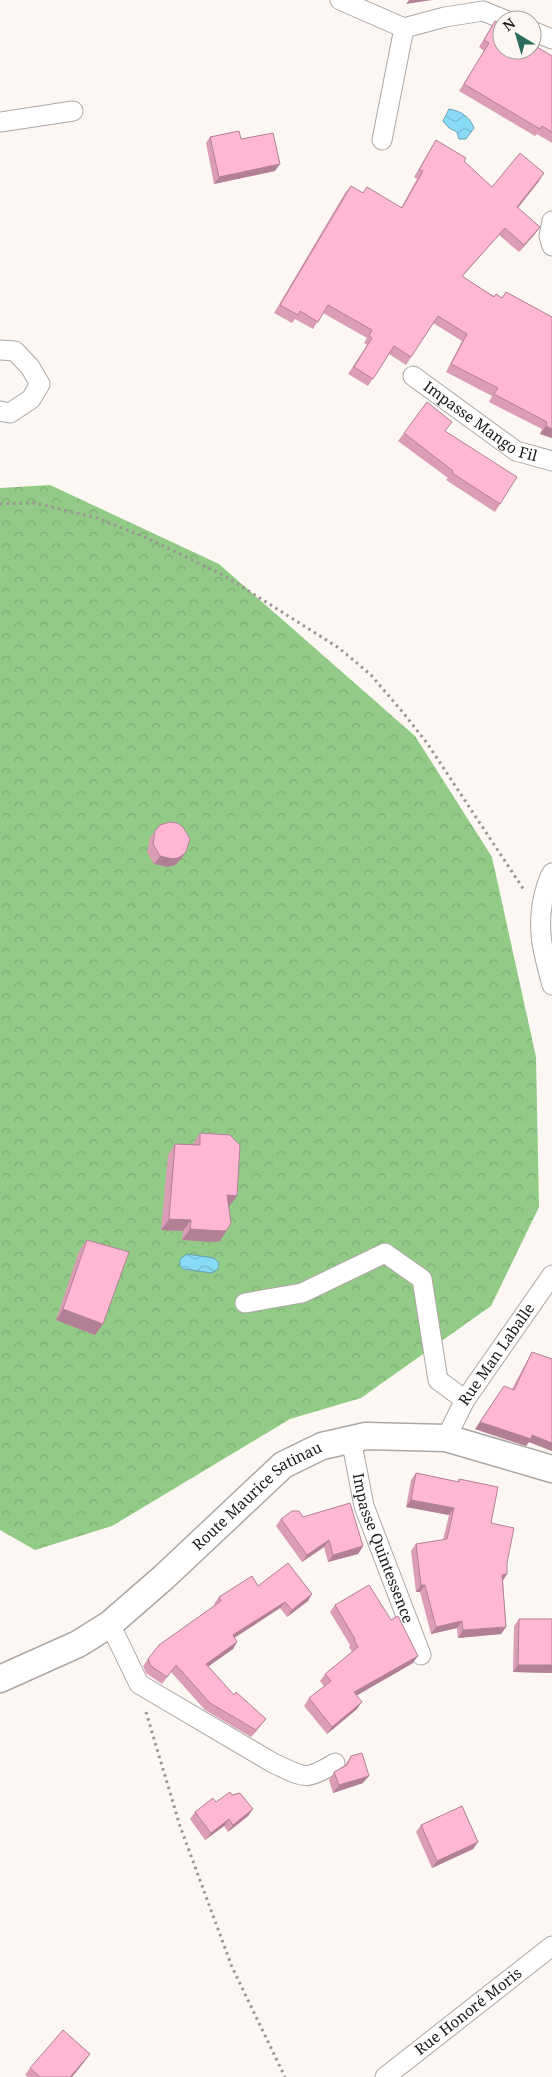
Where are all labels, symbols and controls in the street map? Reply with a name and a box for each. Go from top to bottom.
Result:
north arrow [492,10,542,60]
text: N [498,13,519,35]
street label: Impasse Mango Fil [420,376,540,466]
street label: Rue Man Laballe [453,1299,538,1409]
street label: Route Maurice Satinau [188,1436,325,1554]
street label: Impasse Quintessence [349,1471,419,1626]
street label: Rue Honoré Moris [410,1962,526,2059]

